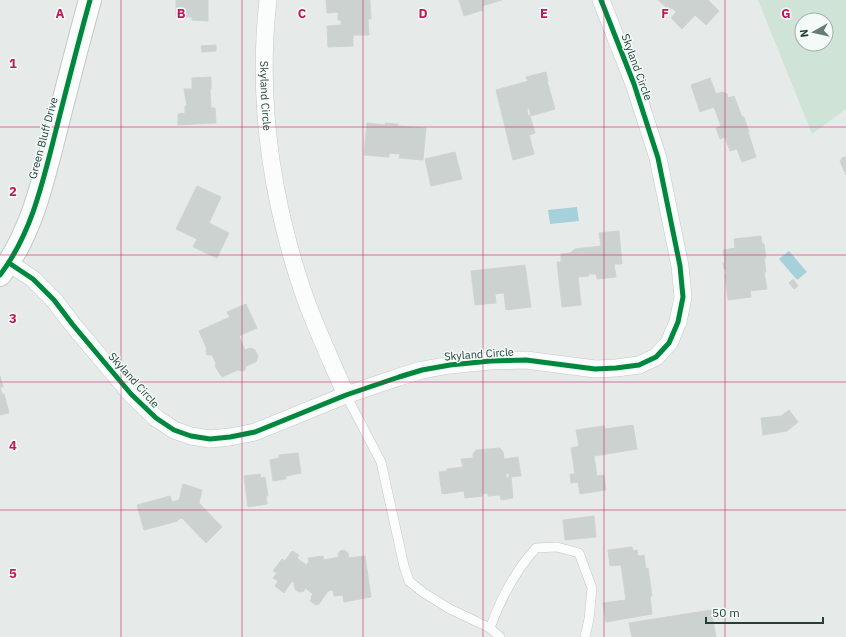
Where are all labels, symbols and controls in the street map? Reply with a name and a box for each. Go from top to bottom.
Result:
text: A [56,5,65,22]
text: B [177,5,186,22]
text: C [298,5,307,22]
text: D [418,5,428,22]
text: E [540,5,548,22]
text: F [661,5,669,22]
text: G [781,5,791,22]
north arrow [794,12,834,52]
text: N [797,28,812,38]
street label: Skyland Circle [618,32,656,102]
text: 1 [9,55,17,72]
street label: Skyland Circle [257,61,275,131]
street label: Green Bluff Drive [25,96,61,180]
text: 2 [9,183,17,200]
text: 3 [9,310,17,327]
street label: Skyland Circle [444,345,514,363]
street label: Skyland Circle [105,349,163,411]
text: 4 [9,437,17,454]
text: 5 [9,565,17,582]
scale bar [706,599,823,625]
text: 50 m [712,605,740,620]

